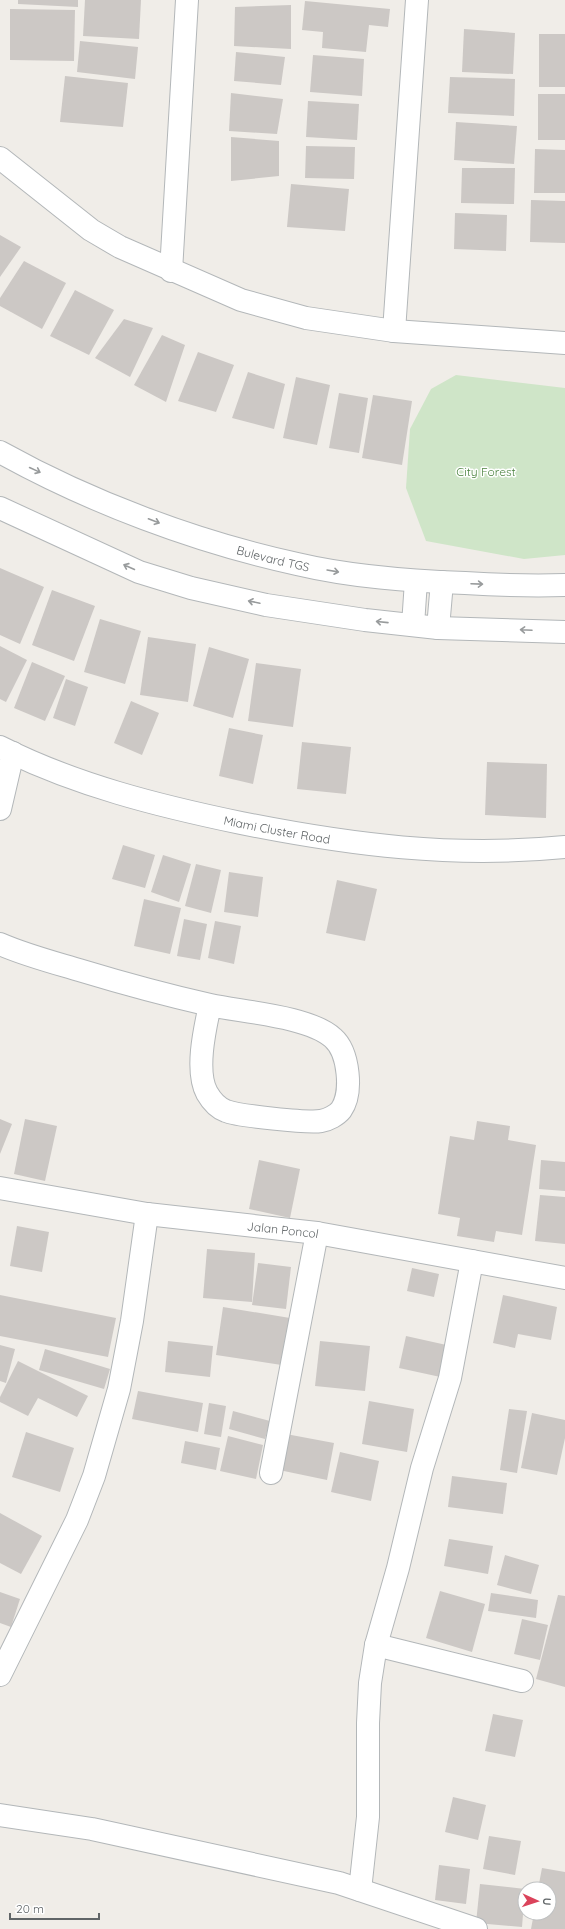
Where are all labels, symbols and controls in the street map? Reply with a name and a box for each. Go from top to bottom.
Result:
park label: City Forest [456,464,516,479]
one-way arrow [28,467,40,474]
one-way arrow [148,517,160,525]
street label: Bulevard TGS [235,542,311,574]
one-way arrow [123,563,135,571]
one-way arrow [326,567,339,575]
one-way arrow [470,580,483,588]
one-way arrow [248,597,261,605]
one-way arrow [376,618,389,626]
one-way arrow [520,627,533,634]
street label: Miami Cluster Road [222,812,331,846]
street label: Jalan Poncol [246,1218,320,1241]
north arrow [517,1881,557,1921]
scale bar [10,1895,99,1921]
text: U [540,1897,554,1906]
text: 20 m [16,1901,44,1916]

